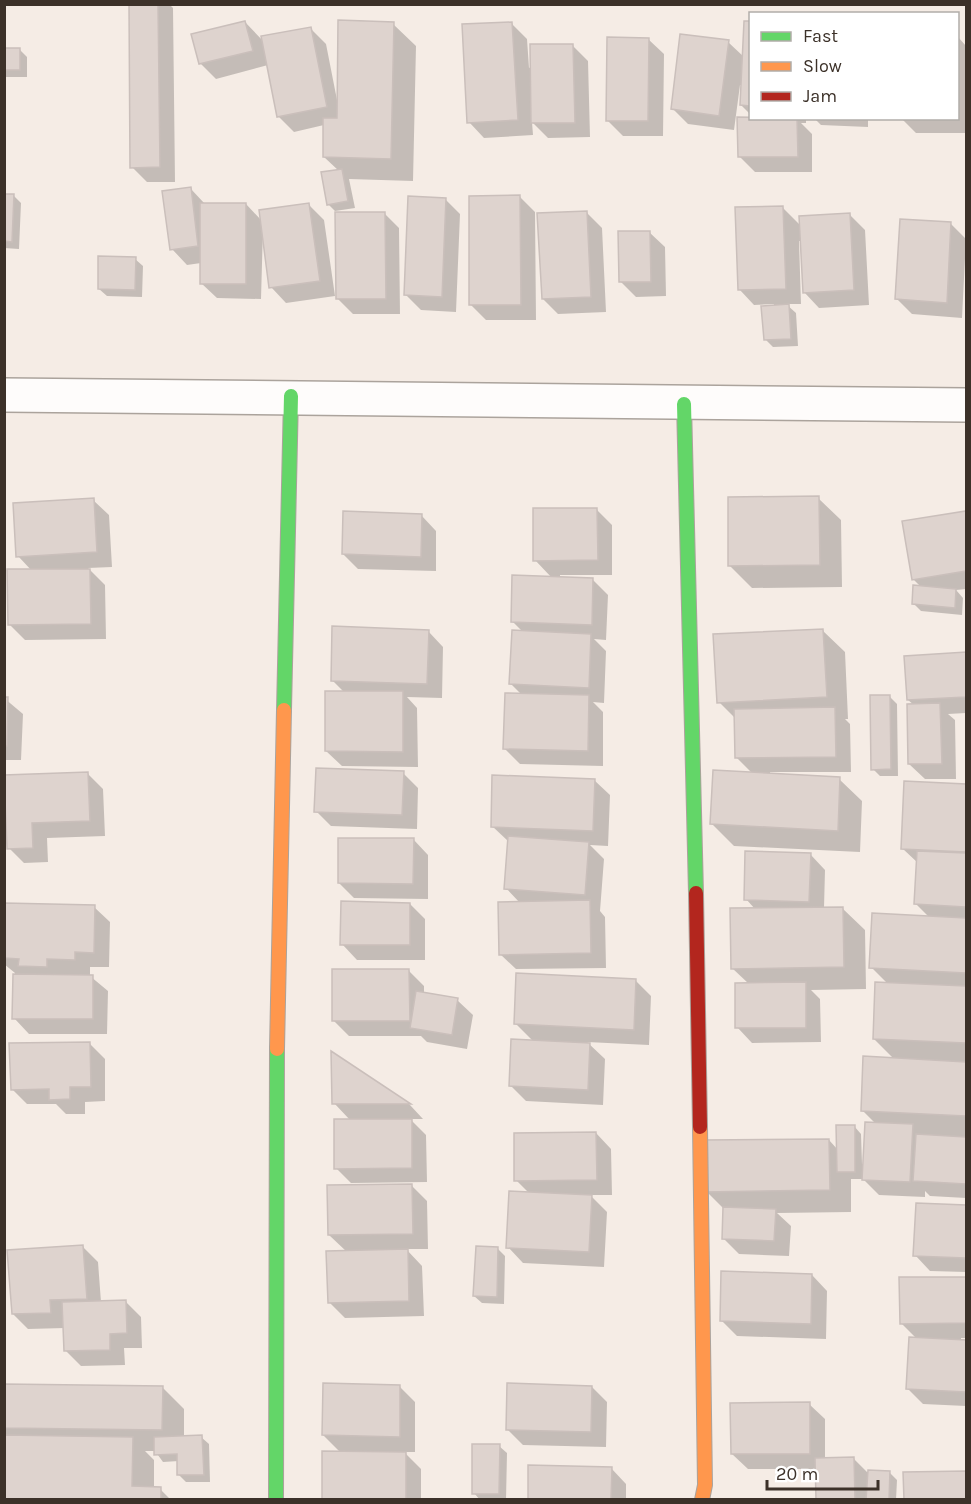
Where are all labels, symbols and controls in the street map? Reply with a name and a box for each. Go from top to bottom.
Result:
legend [749,12,959,120]
text: Fast [803,25,838,47]
text: Slow [803,55,842,77]
text: Jam [803,85,837,107]
scale bar [767,1453,878,1491]
text: 20 m [776,1463,818,1485]

